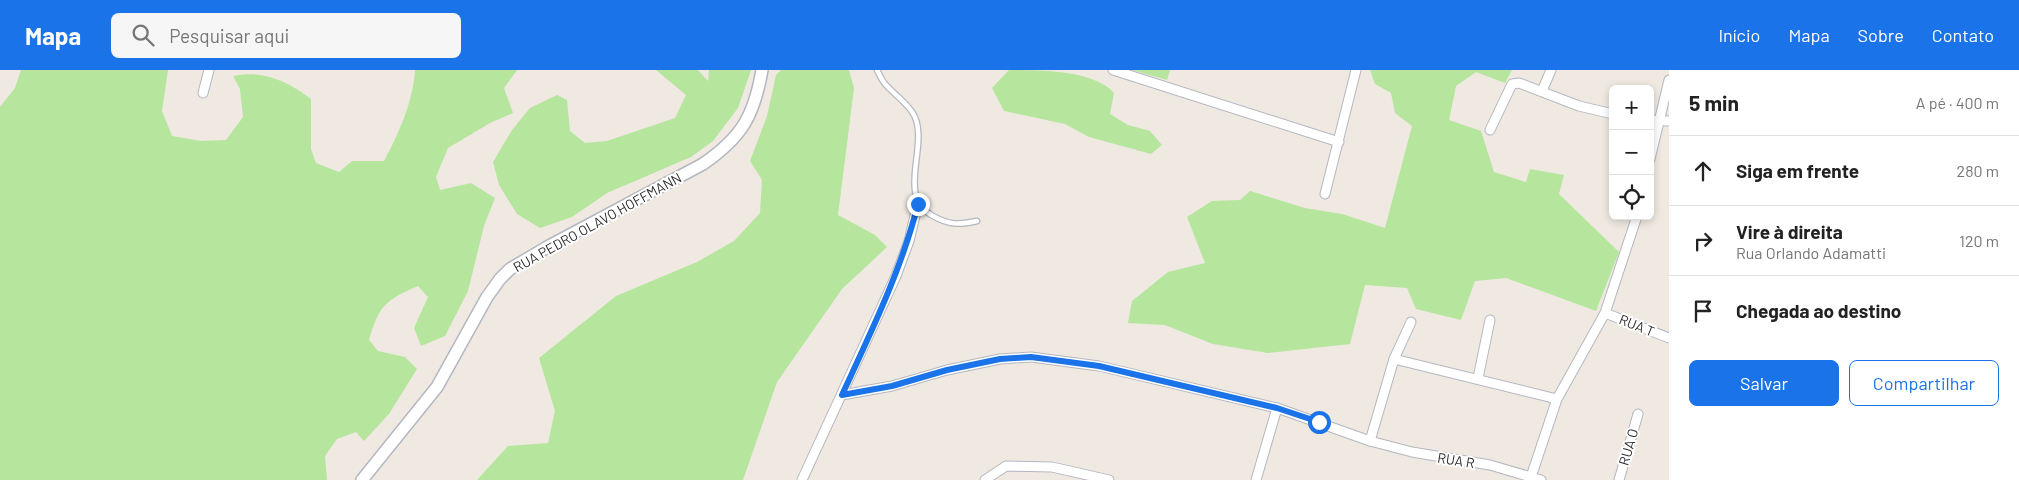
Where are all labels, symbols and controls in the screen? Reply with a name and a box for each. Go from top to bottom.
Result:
search box [111,13,461,58]
text: Mapa [25,21,81,50]
icon: search [129,21,157,49]
text: Pesquisar aqui [169,24,289,47]
text: Início [1718,24,1760,46]
text: Mapa [1788,24,1830,46]
text: Sobre [1858,24,1904,46]
text: Contato [1932,24,1994,46]
map controls [1609,85,1654,220]
button: + [1609,85,1654,130]
text: 5 min [1689,90,1739,115]
text: A pé · 400 m [1916,93,1999,112]
button: − [1609,130,1654,175]
icon: ahead [1689,157,1717,185]
text: Siga em frente [1736,159,1859,182]
text: 280 m [1957,161,1999,180]
street label: RUA PEDRO OLAVO HOFFMANN [510,169,684,275]
button: locate [1609,175,1654,220]
route end [907,193,930,216]
text: Vire à direita [1736,220,1843,243]
icon: right [1689,227,1717,255]
text: 120 m [1959,231,1999,250]
text: Rua Orlando Adamatti [1736,243,1886,262]
icon: arrive [1689,297,1717,325]
text: Chegada ao destino [1736,299,1901,322]
street label: RUA T [1617,310,1657,340]
button: Salvar [1689,360,1839,406]
button: Compartilhar [1849,360,1999,406]
route start [1308,411,1331,434]
street label: RUA O [1615,427,1641,467]
street label: RUA R [1436,449,1476,471]

